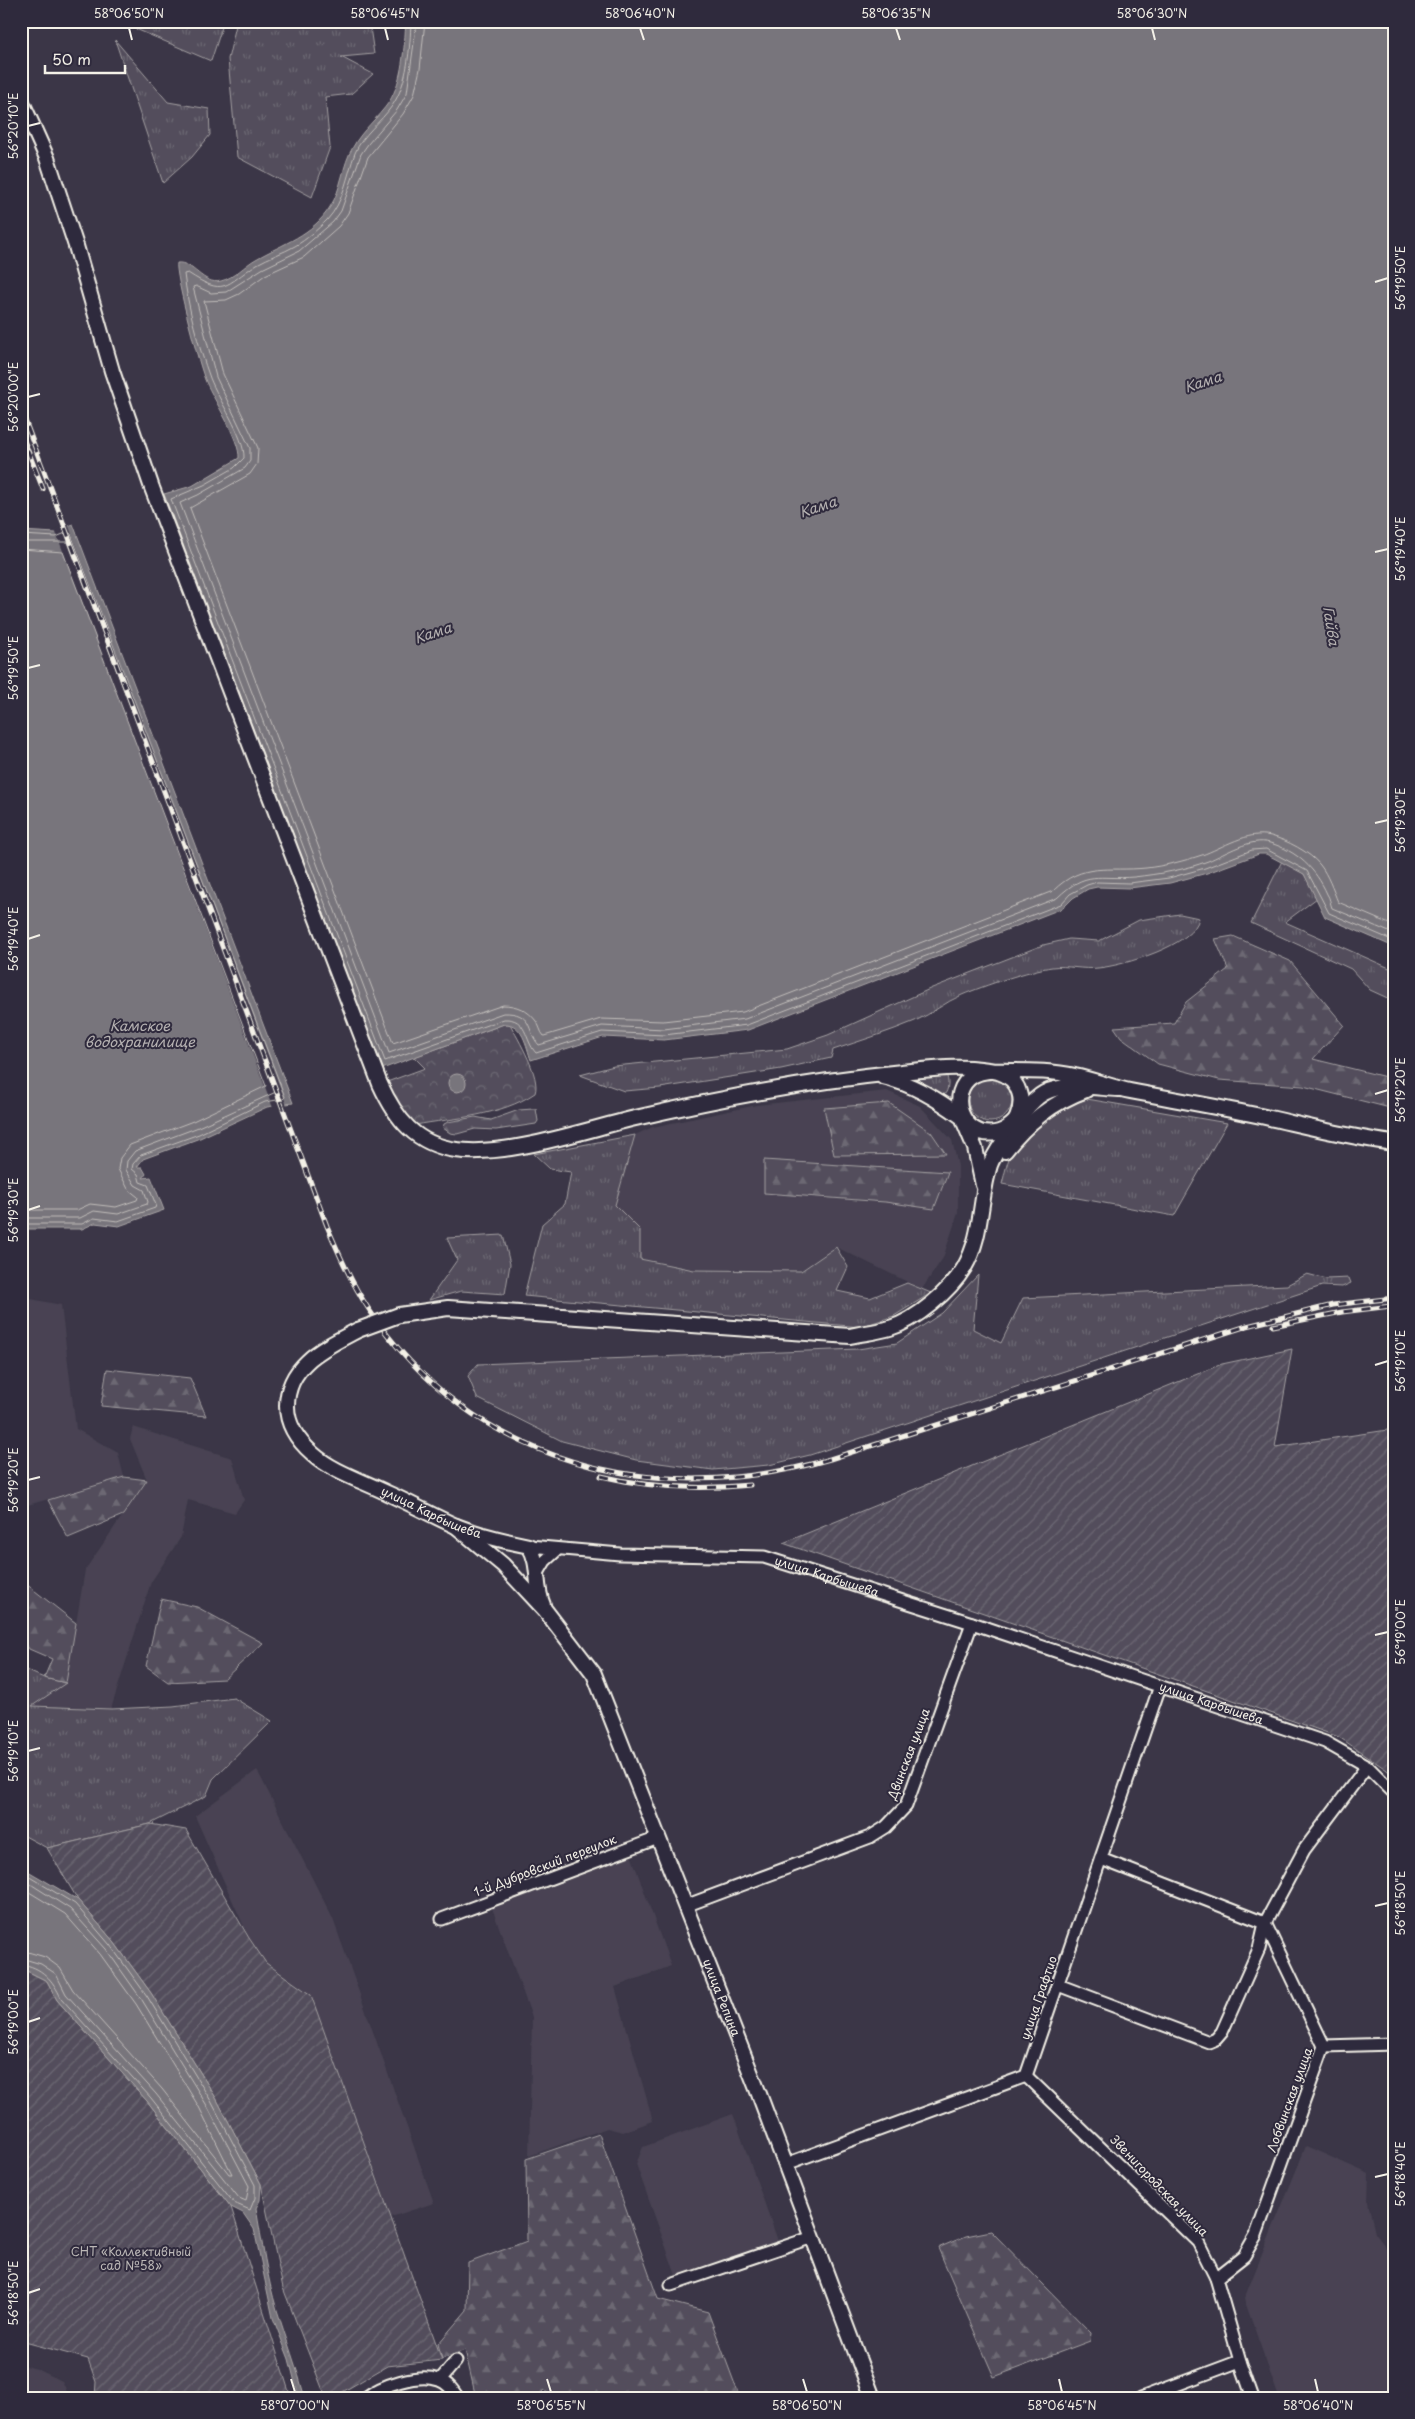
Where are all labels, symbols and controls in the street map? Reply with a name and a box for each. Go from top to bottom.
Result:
text: 58°06'50"N [94,4,164,22]
text: 58°06'45"N [350,4,420,22]
text: 58°06'40"N [605,4,675,22]
text: 58°06'35"N [861,4,931,22]
text: 58°06'30"N [1117,4,1187,22]
scale bar [45,42,125,74]
text: 50 m [52,47,91,70]
text: 56°20'10"E [4,92,22,160]
text: 56°19'50"E [1391,246,1409,310]
text: 56°20'00"E [4,362,22,432]
water label: Кама [1182,365,1225,397]
water label: Кама [797,490,840,522]
text: 56°19'40"E [1391,516,1409,582]
water label: Гайва [1318,605,1345,648]
water label: Кама [412,616,455,648]
text: 56°19'50"E [4,636,22,700]
text: 56°19'30"E [1391,787,1409,853]
text: 56°19'40"E [4,906,22,972]
water label: Камское водохранилище [85,1015,196,1052]
text: 56°19'20"E [1391,1057,1409,1123]
text: 56°19'30"E [4,1177,22,1243]
text: 56°19'10"E [1391,1330,1409,1392]
text: 56°19'20"E [4,1447,22,1513]
street label: улица Карбышева [378,1481,484,1542]
street label: улица Карбышева [772,1551,882,1601]
text: 56°19'00"E [1391,1599,1409,1665]
street label: улица Карбышева [1157,1677,1266,1729]
street label: Двинская улица [882,1705,934,1803]
text: 56°19'10"E [4,1720,22,1782]
street label: 1-й Дубровский переулок [471,1829,619,1901]
text: 56°18'50"E [1391,1870,1409,1936]
street label: улица Графтио [1015,1953,1061,2042]
street label: улица Репина [699,1956,746,2039]
text: 56°19'00"E [4,1989,22,2055]
street label: Лобвинская улица [1262,2044,1317,2155]
street label: Звенигородская улица [1107,2131,1213,2240]
text: 56°18'40"E [1391,2141,1409,2207]
park label: СНТ «Коллективный сад №58» [71,2242,191,2274]
text: 56°18'50"E [4,2260,22,2326]
text: 58°07'00"N [260,2396,330,2414]
text: 58°06'55"N [516,2396,586,2414]
text: 58°06'50"N [772,2396,842,2414]
text: 58°06'45"N [1027,2396,1097,2414]
text: 58°06'40"N [1283,2396,1353,2414]

